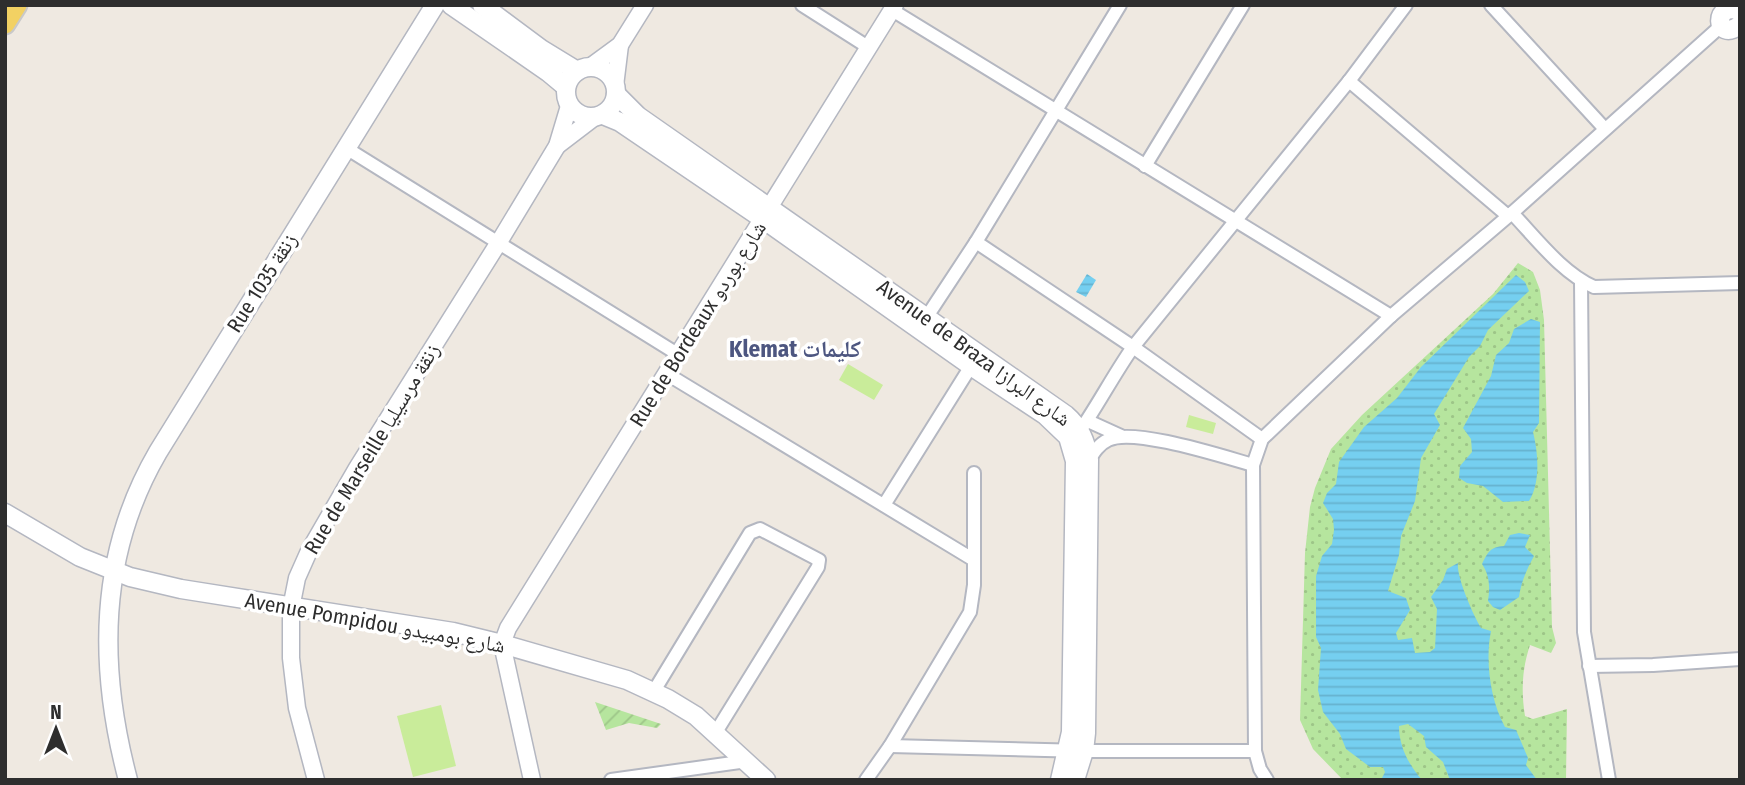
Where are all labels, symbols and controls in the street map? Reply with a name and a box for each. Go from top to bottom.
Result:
street label: Rue de Bordeaux شارع بوردو [624,216,772,432]
street label: Rue 1035 زنقة [221,229,303,337]
street label: Avenue de Braza شارع البرازا [872,274,1076,432]
district label: Klemat كليمات [729,335,861,363]
street label: Rue de Marseille زنقة مرسيليا [299,339,445,559]
street label: Avenue Pompidou شارع بومبيدو [243,587,507,659]
north arrow [21,694,91,764]
text: N [50,701,62,724]

